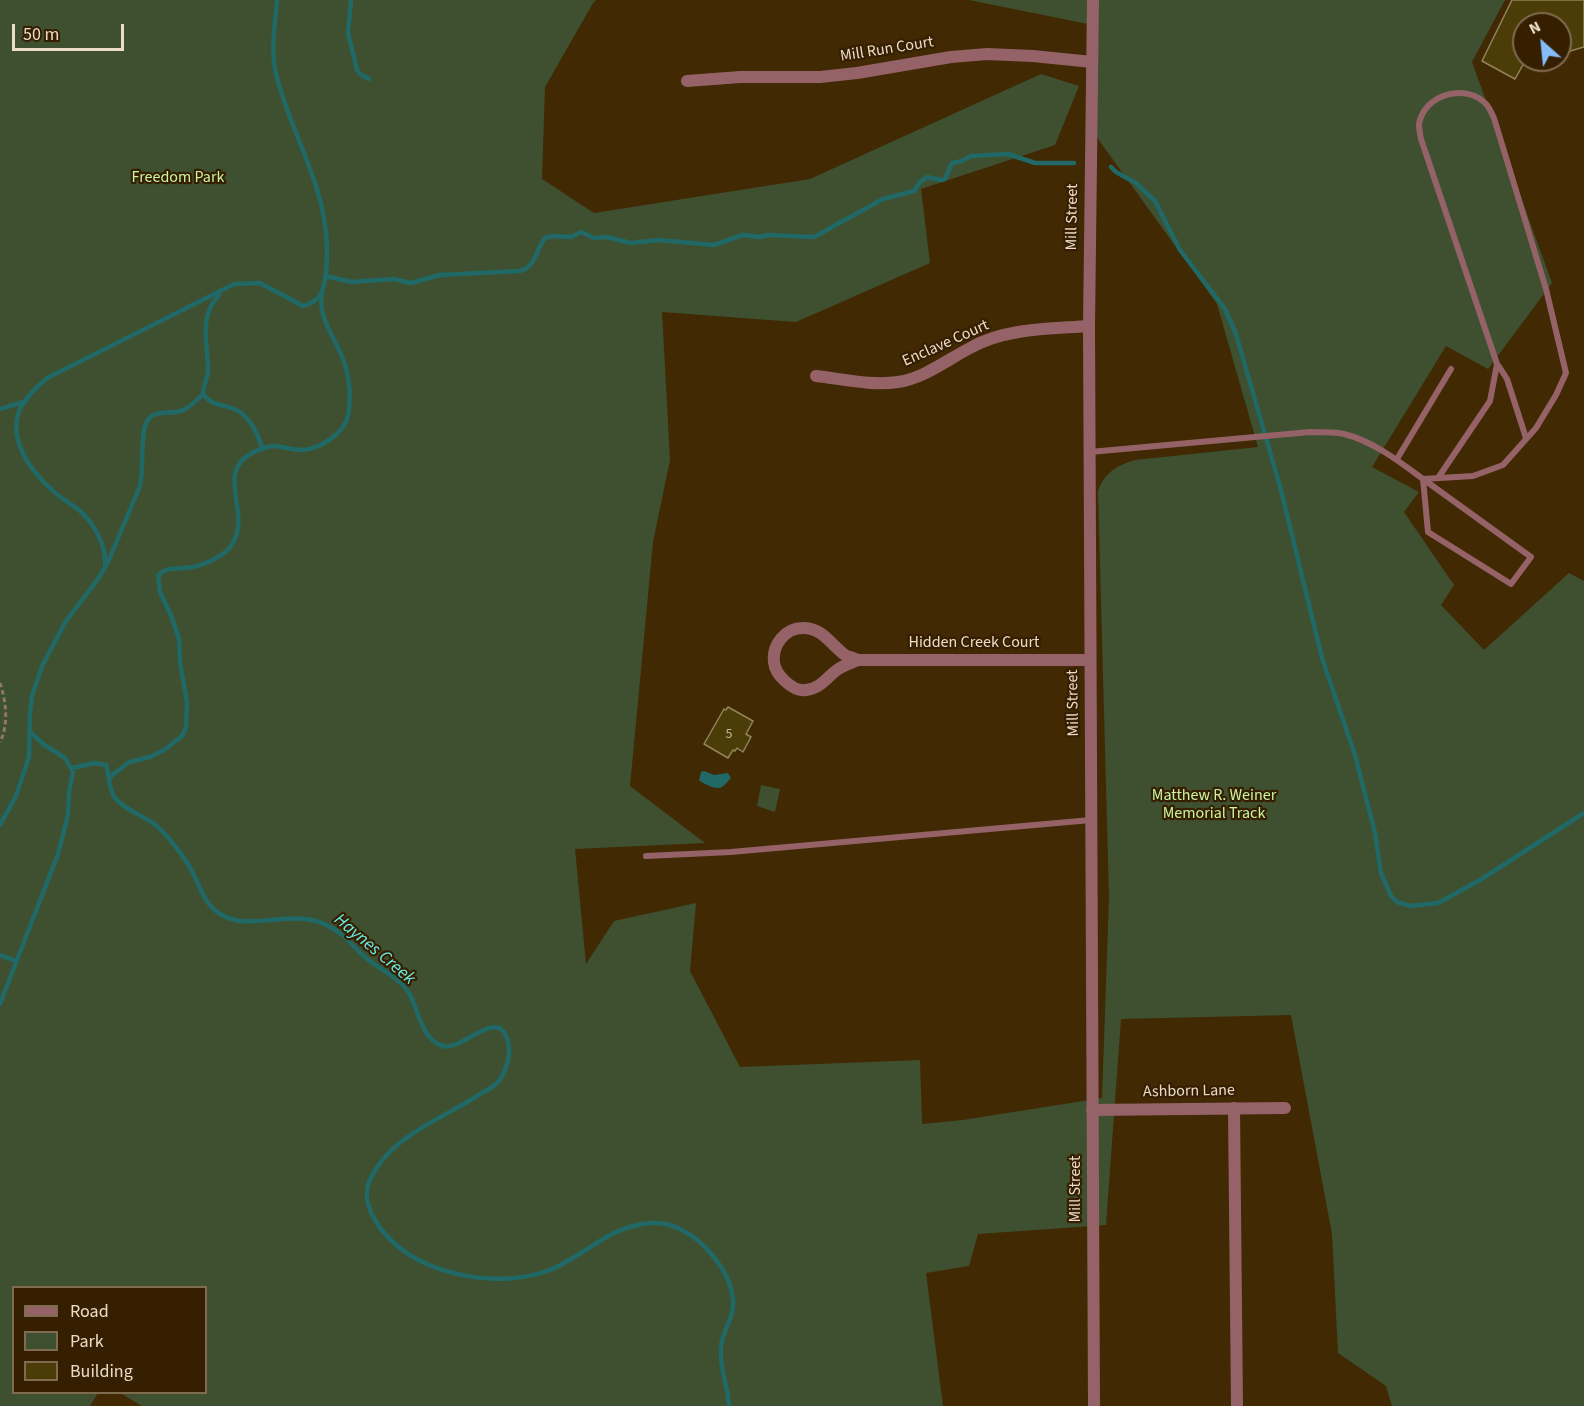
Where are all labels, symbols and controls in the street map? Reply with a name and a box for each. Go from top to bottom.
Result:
scale bar [15,12,128,50]
north arrow [1512,12,1572,72]
text: N [1525,16,1544,40]
text: 50 m [23,22,59,47]
street label: Mill Run Court [839,33,935,67]
park label: Freedom Park [132,168,224,188]
street label: Mill Street [1063,183,1083,251]
street label: Enclave Court [900,316,992,372]
street label: Hidden Creek Court [908,633,1040,653]
street label: Mill Street [1064,669,1084,737]
house number: 5 [726,727,732,743]
park label: Matthew R. Weiner Memorial Track [1152,786,1276,824]
water label: Haynes Creek [329,910,419,990]
street label: Ashborn Lane [1143,1082,1235,1102]
street label: Mill Street [1066,1155,1086,1223]
legend [12,1286,207,1394]
text: Road [70,1299,109,1324]
text: Park [70,1329,104,1354]
text: Building [70,1359,133,1384]

